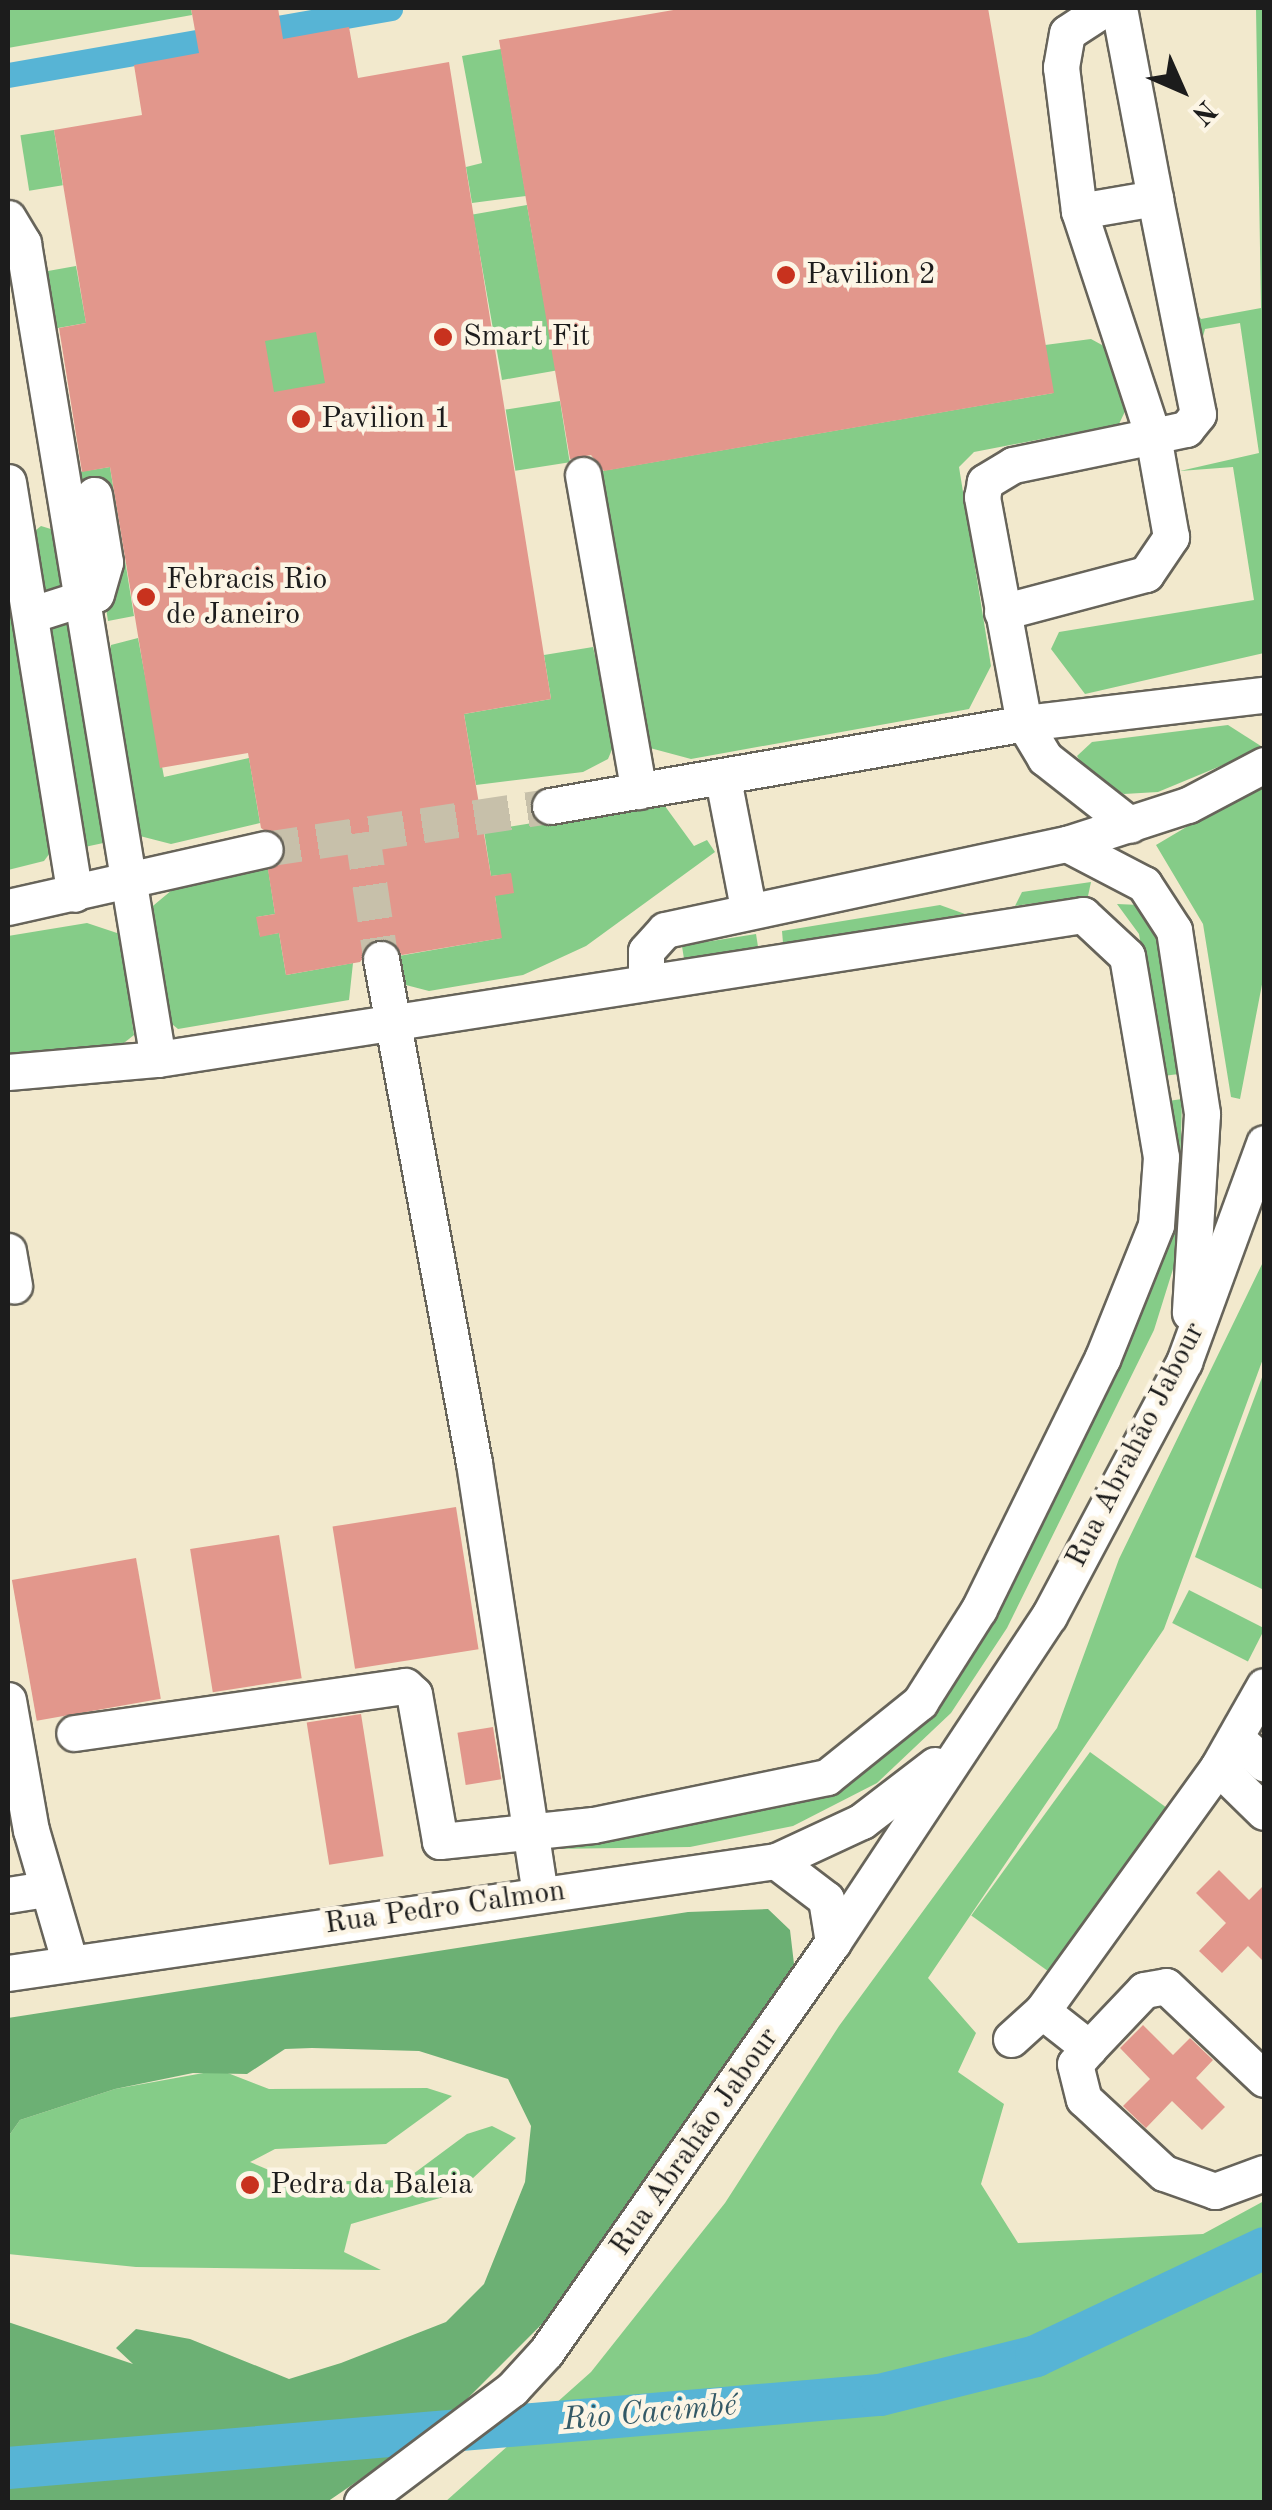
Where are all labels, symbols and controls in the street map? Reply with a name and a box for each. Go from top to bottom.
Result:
north arrow [1132,40,1232,140]
text: N [1186,94,1221,129]
place label: Pavilion 2 [806,257,936,293]
marker: Pavilion 2 [775,264,797,286]
place label: Smart Fit [463,319,590,355]
marker: Smart Fit [432,326,454,348]
place label: Pavilion 1 [321,401,451,437]
marker: Pavilion 1 [290,408,312,430]
place label: Febracis Rio de Janeiro [166,562,327,632]
marker: Febracis Rio de Janeiro [135,586,157,608]
street label: Rua Abrahão Jabour [1059,1316,1213,1574]
street label: Rua Pedro Calmon [322,1873,568,1943]
street label: Rua Abrahão Jabour [603,2021,787,2263]
place label: Pedra da Baleia [270,2167,473,2203]
marker: Pedra da Baleia [239,2174,261,2196]
water label: Rio Cacimbé [561,2387,739,2441]

